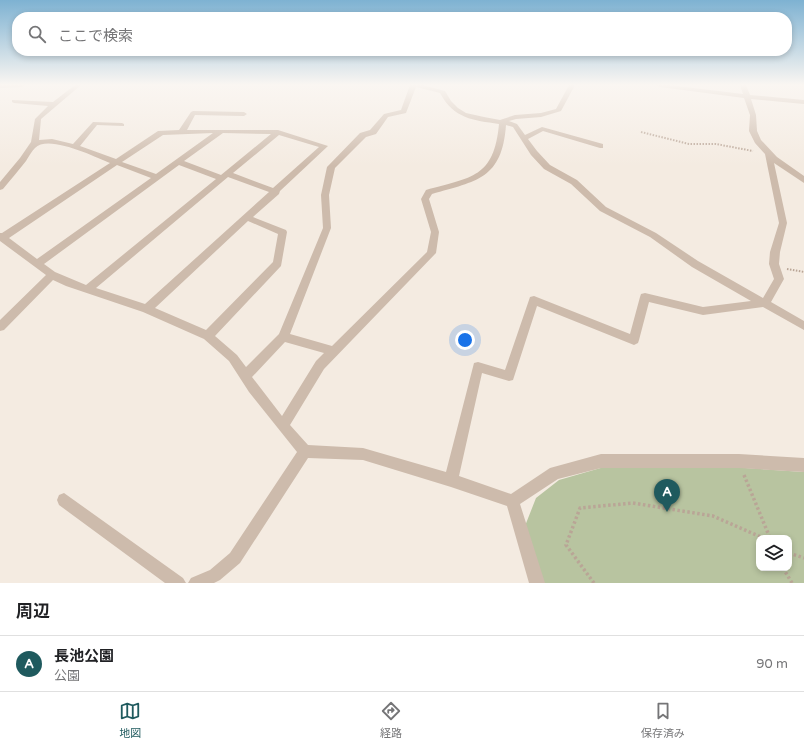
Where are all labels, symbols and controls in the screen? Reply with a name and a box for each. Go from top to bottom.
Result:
search box [12,12,792,56]
icon: search [26,23,48,45]
text: ここで検索 [58,27,133,45]
your location [455,330,475,350]
pin: A [654,479,680,512]
map controls [756,535,792,571]
button: layers [756,535,792,571]
text: 周辺 [16,601,50,622]
text: 長池公園 [54,647,114,665]
text: A [24,656,34,672]
text: 90 m [756,656,788,672]
text: 公園 [54,668,80,684]
tab: 地図 [119,700,141,740]
tab: 経路 [380,700,402,740]
tab: 保存済み [641,700,685,740]

